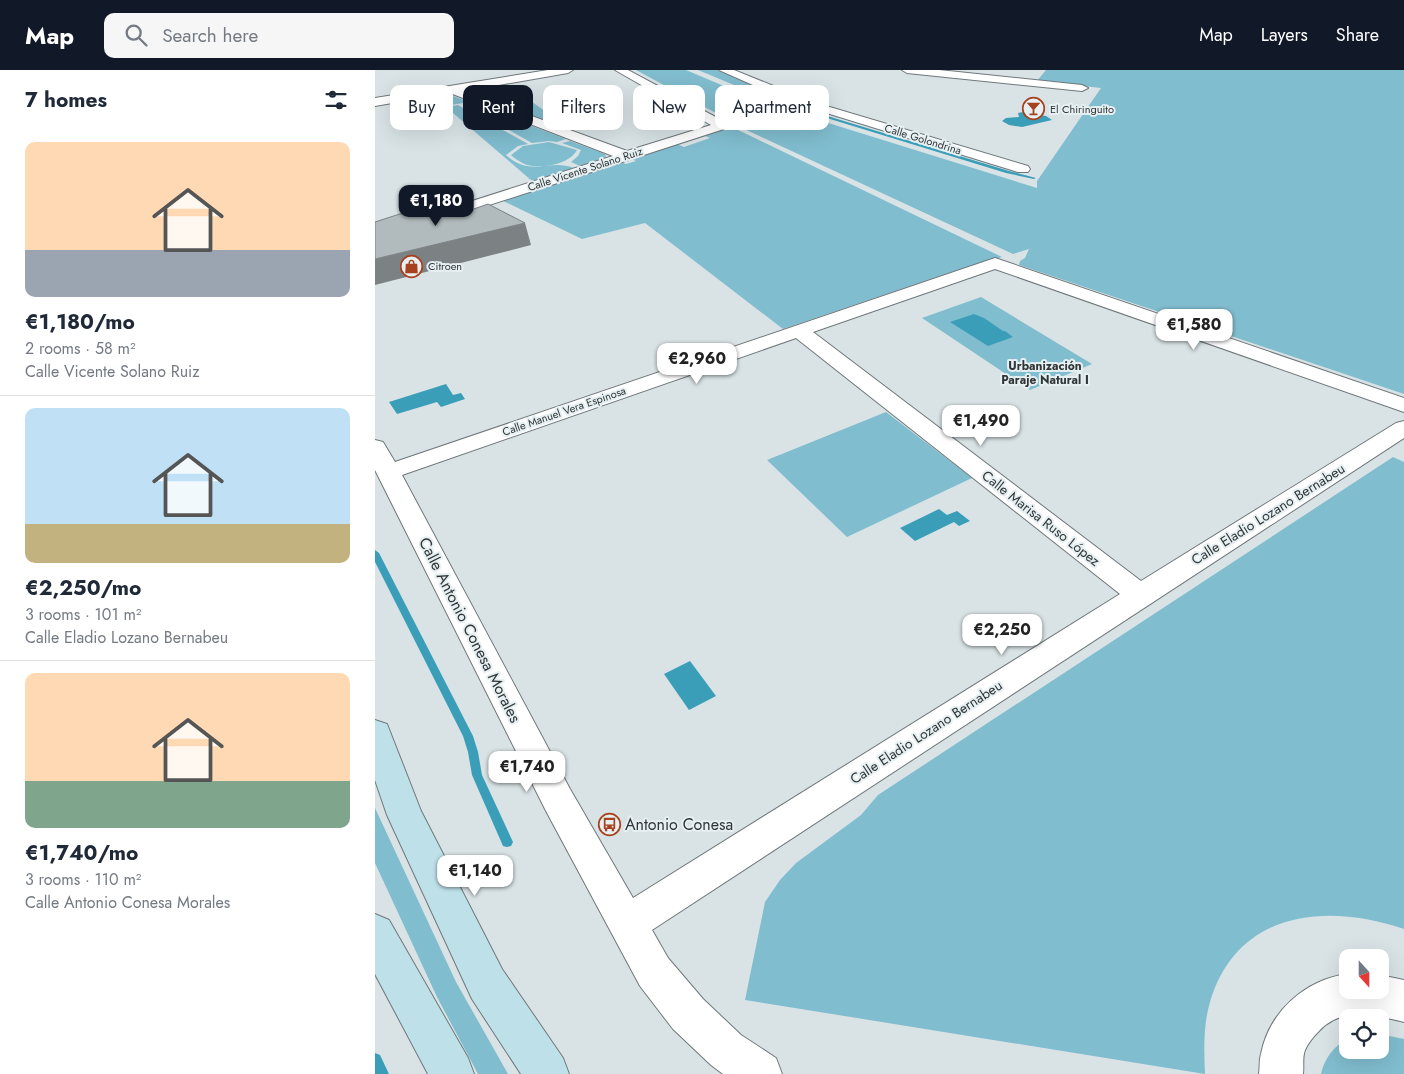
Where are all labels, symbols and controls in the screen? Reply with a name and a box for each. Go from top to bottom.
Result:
search box [104,13,454,58]
text: Map [25,18,74,53]
icon: search [122,21,150,49]
text: Search here [162,22,258,49]
text: Map [1199,22,1233,48]
text: Layers [1261,22,1308,48]
text: Share [1336,22,1379,48]
text: 7 homes [25,85,107,115]
chip: Buy [390,85,453,130]
chip: Rent [463,85,533,130]
chip: Filters [543,85,623,130]
chip: New [633,85,705,130]
chip: Apartment [715,85,829,130]
icon: filters [322,86,350,114]
bar icon: El Chiringuito [1022,97,1046,121]
place label: El Chiringuito [1050,101,1114,117]
street label: Calle Golondrina [883,120,963,158]
street label: Calle Vicente Solano Ruiz [525,143,645,195]
icon: home [143,175,233,265]
pin: €1,180 [395,184,477,227]
text: €1,180 [410,189,462,212]
shop icon: Citroen [400,254,424,278]
place label: Citroen [428,258,462,274]
text: €1,180/mo [25,307,135,337]
pin: €1,580 [1153,308,1235,351]
text: €1,580 [1167,313,1221,336]
text: 2 rooms · 58 m² [25,337,136,360]
pin: €2,960 [656,342,738,385]
text: €2,960 [668,347,726,370]
district label: Urbanización Paraje Natural I [1001,357,1089,389]
text: Calle Vicente Solano Ruiz [25,360,200,383]
street label: Calle Manuel Vera Espinosa [500,382,628,440]
pin: €1,490 [940,404,1022,447]
text: €1,490 [953,409,1009,432]
icon: home [143,440,233,530]
street label: Calle Eladio Lozano Bernabeu [1187,458,1349,570]
street label: Calle Marisa Ruso López [978,465,1105,571]
street label: Calle Antonio Conesa Morales [413,533,527,727]
text: €2,250/mo [25,573,141,603]
text: 3 rooms · 101 m² [25,603,141,626]
pin: €2,250 [961,614,1043,656]
text: €2,250 [973,618,1031,641]
text: Calle Eladio Lozano Bernabeu [25,626,228,649]
street label: Calle Eladio Lozano Bernabeu [846,675,1006,789]
icon: home [143,705,233,795]
pin: €1,740 [486,750,568,793]
text: €1,740 [499,755,555,778]
bus stop icon: Antonio Conesa [597,812,621,836]
place label: Antonio Conesa [625,813,733,836]
text: €1,740/mo [25,838,138,868]
pin: €1,140 [434,854,516,897]
text: €1,140 [448,859,502,882]
text: 3 rooms · 110 m² [25,868,141,891]
text: Calle Antonio Conesa Morales [25,891,230,914]
north arrow [1339,949,1389,999]
map controls [1339,949,1389,1059]
button: locate [1339,1009,1389,1059]

